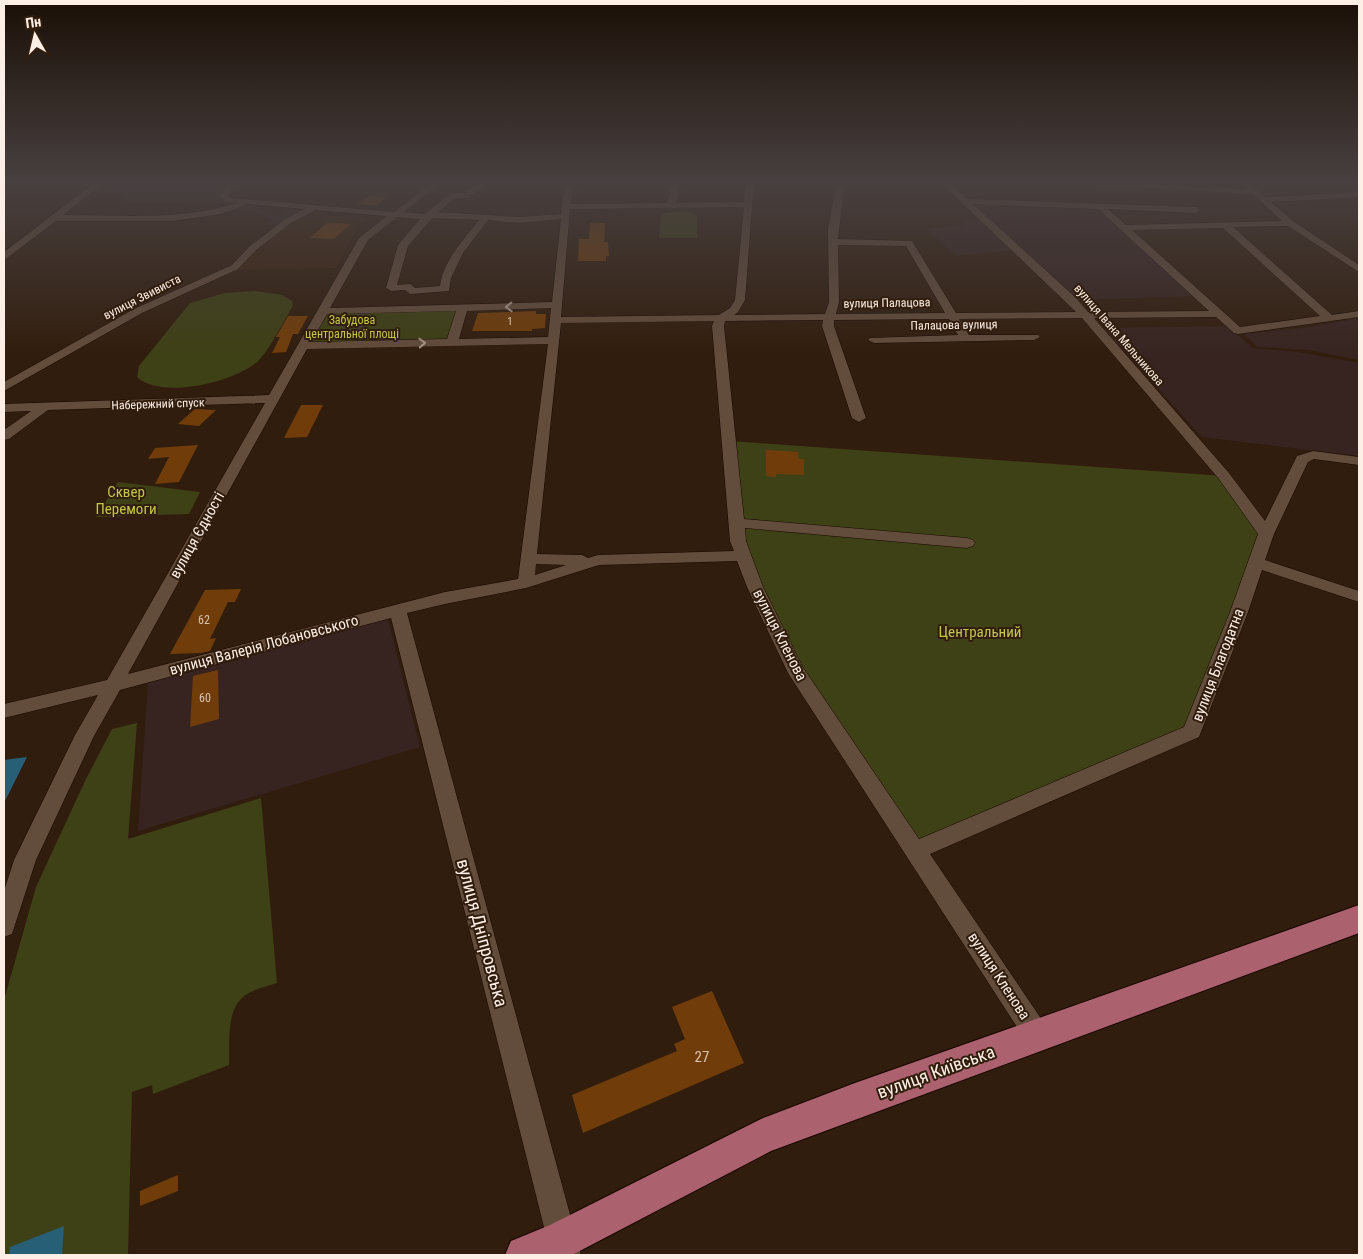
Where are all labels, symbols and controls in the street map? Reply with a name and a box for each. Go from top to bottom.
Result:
north arrow [10,10,60,60]
text: Пн [24,13,42,31]
street label: вулиця Звивиста [101,271,183,322]
street label: вулиця Івана Мельникова [1071,282,1167,389]
street label: вулиця Палацова [843,295,931,311]
one-way arrow [504,301,512,312]
park label: Забудова центральної площі [305,313,399,341]
house number: 1 [507,315,513,328]
street label: Палацова вулиця [910,317,998,333]
one-way arrow [418,338,426,348]
street label: Набережний спуск [111,395,205,413]
park label: Сквер Перемоги [95,483,157,518]
street label: вулиця Єдності [166,489,228,581]
street label: вулиця Кленова [749,586,811,684]
street label: вулиця Благодатна [1188,606,1248,724]
street label: вулиця Валерія Лобановського [168,611,360,679]
house number: 62 [198,613,210,627]
park label: Центральний [939,623,1021,641]
house number: 60 [199,691,211,705]
street label: вулиця Дніпровська [453,857,512,1009]
street label: вулиця Кленова [964,929,1034,1023]
street label: вулиця Київська [874,1041,997,1102]
house number: 27 [695,1048,709,1066]

